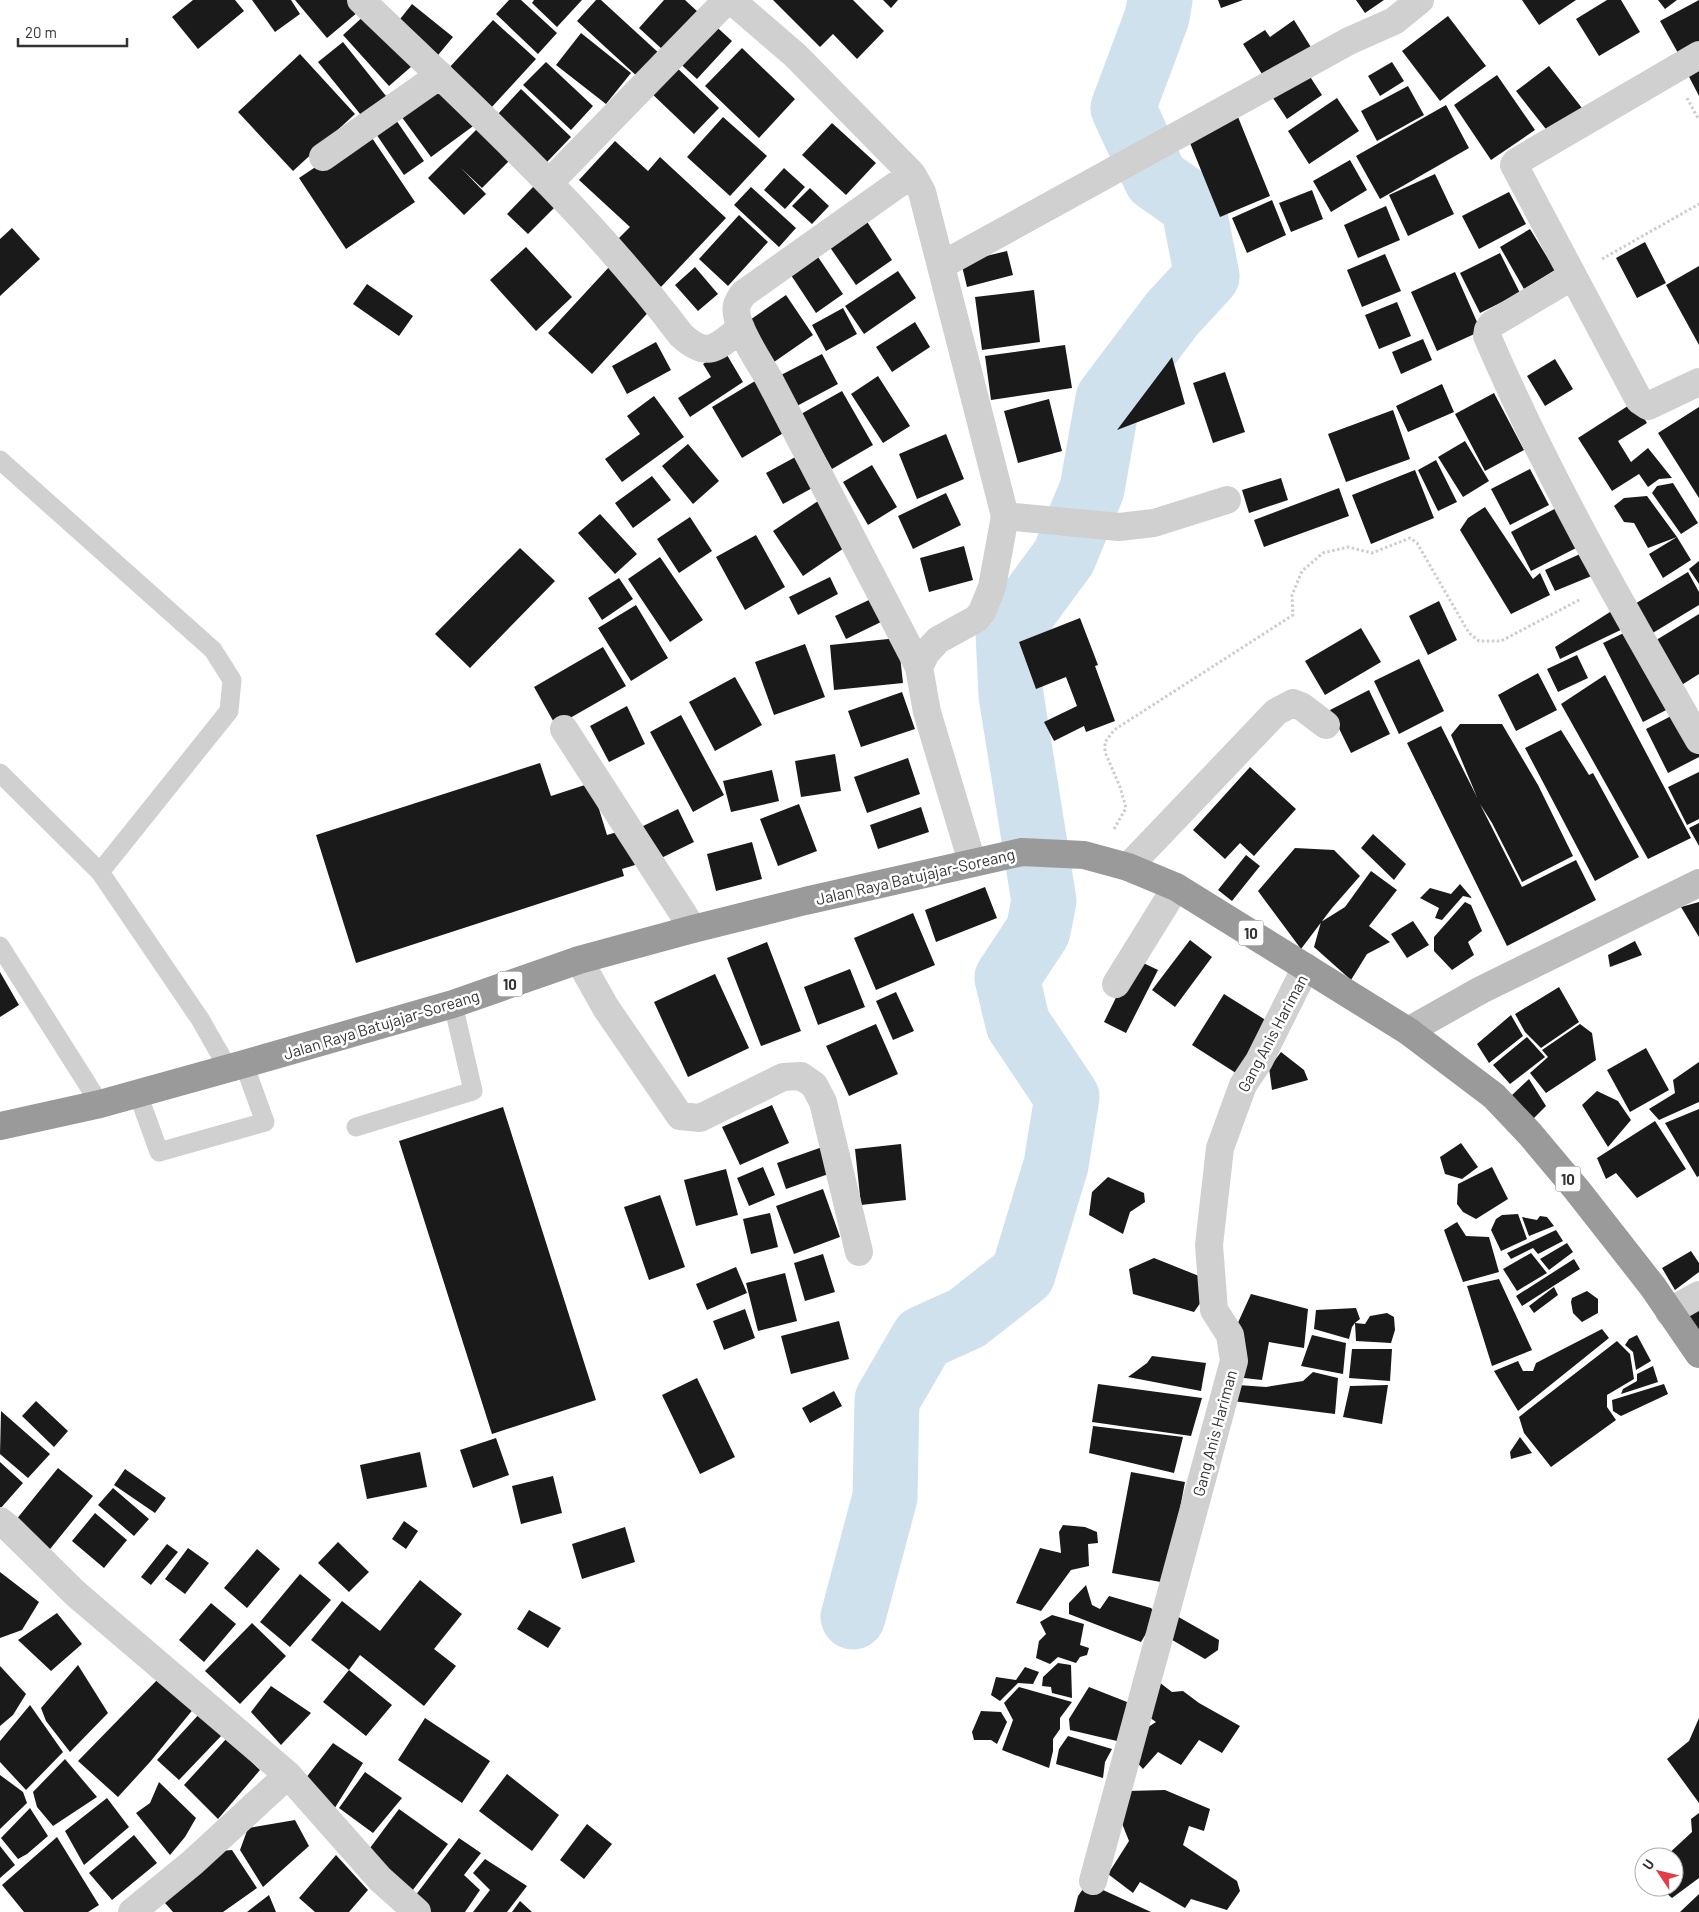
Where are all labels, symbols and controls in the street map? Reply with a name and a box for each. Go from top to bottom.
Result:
scale bar [18,15,126,47]
text: 20 m [25,23,57,41]
street label: Jalan Raya Batujajar-Soreang [814,844,1016,908]
road number: 10 [1238,920,1264,946]
street label: Gang Anis Hariman [1233,971,1311,1095]
road number: 10 [498,972,522,996]
street label: Jalan Raya Batujajar-Soreang [281,985,481,1063]
road number: 10 [1556,1166,1580,1192]
street label: Gang Anis Hariman [1188,1368,1240,1498]
north arrow [1634,1847,1684,1897]
text: U [1638,1856,1658,1873]

